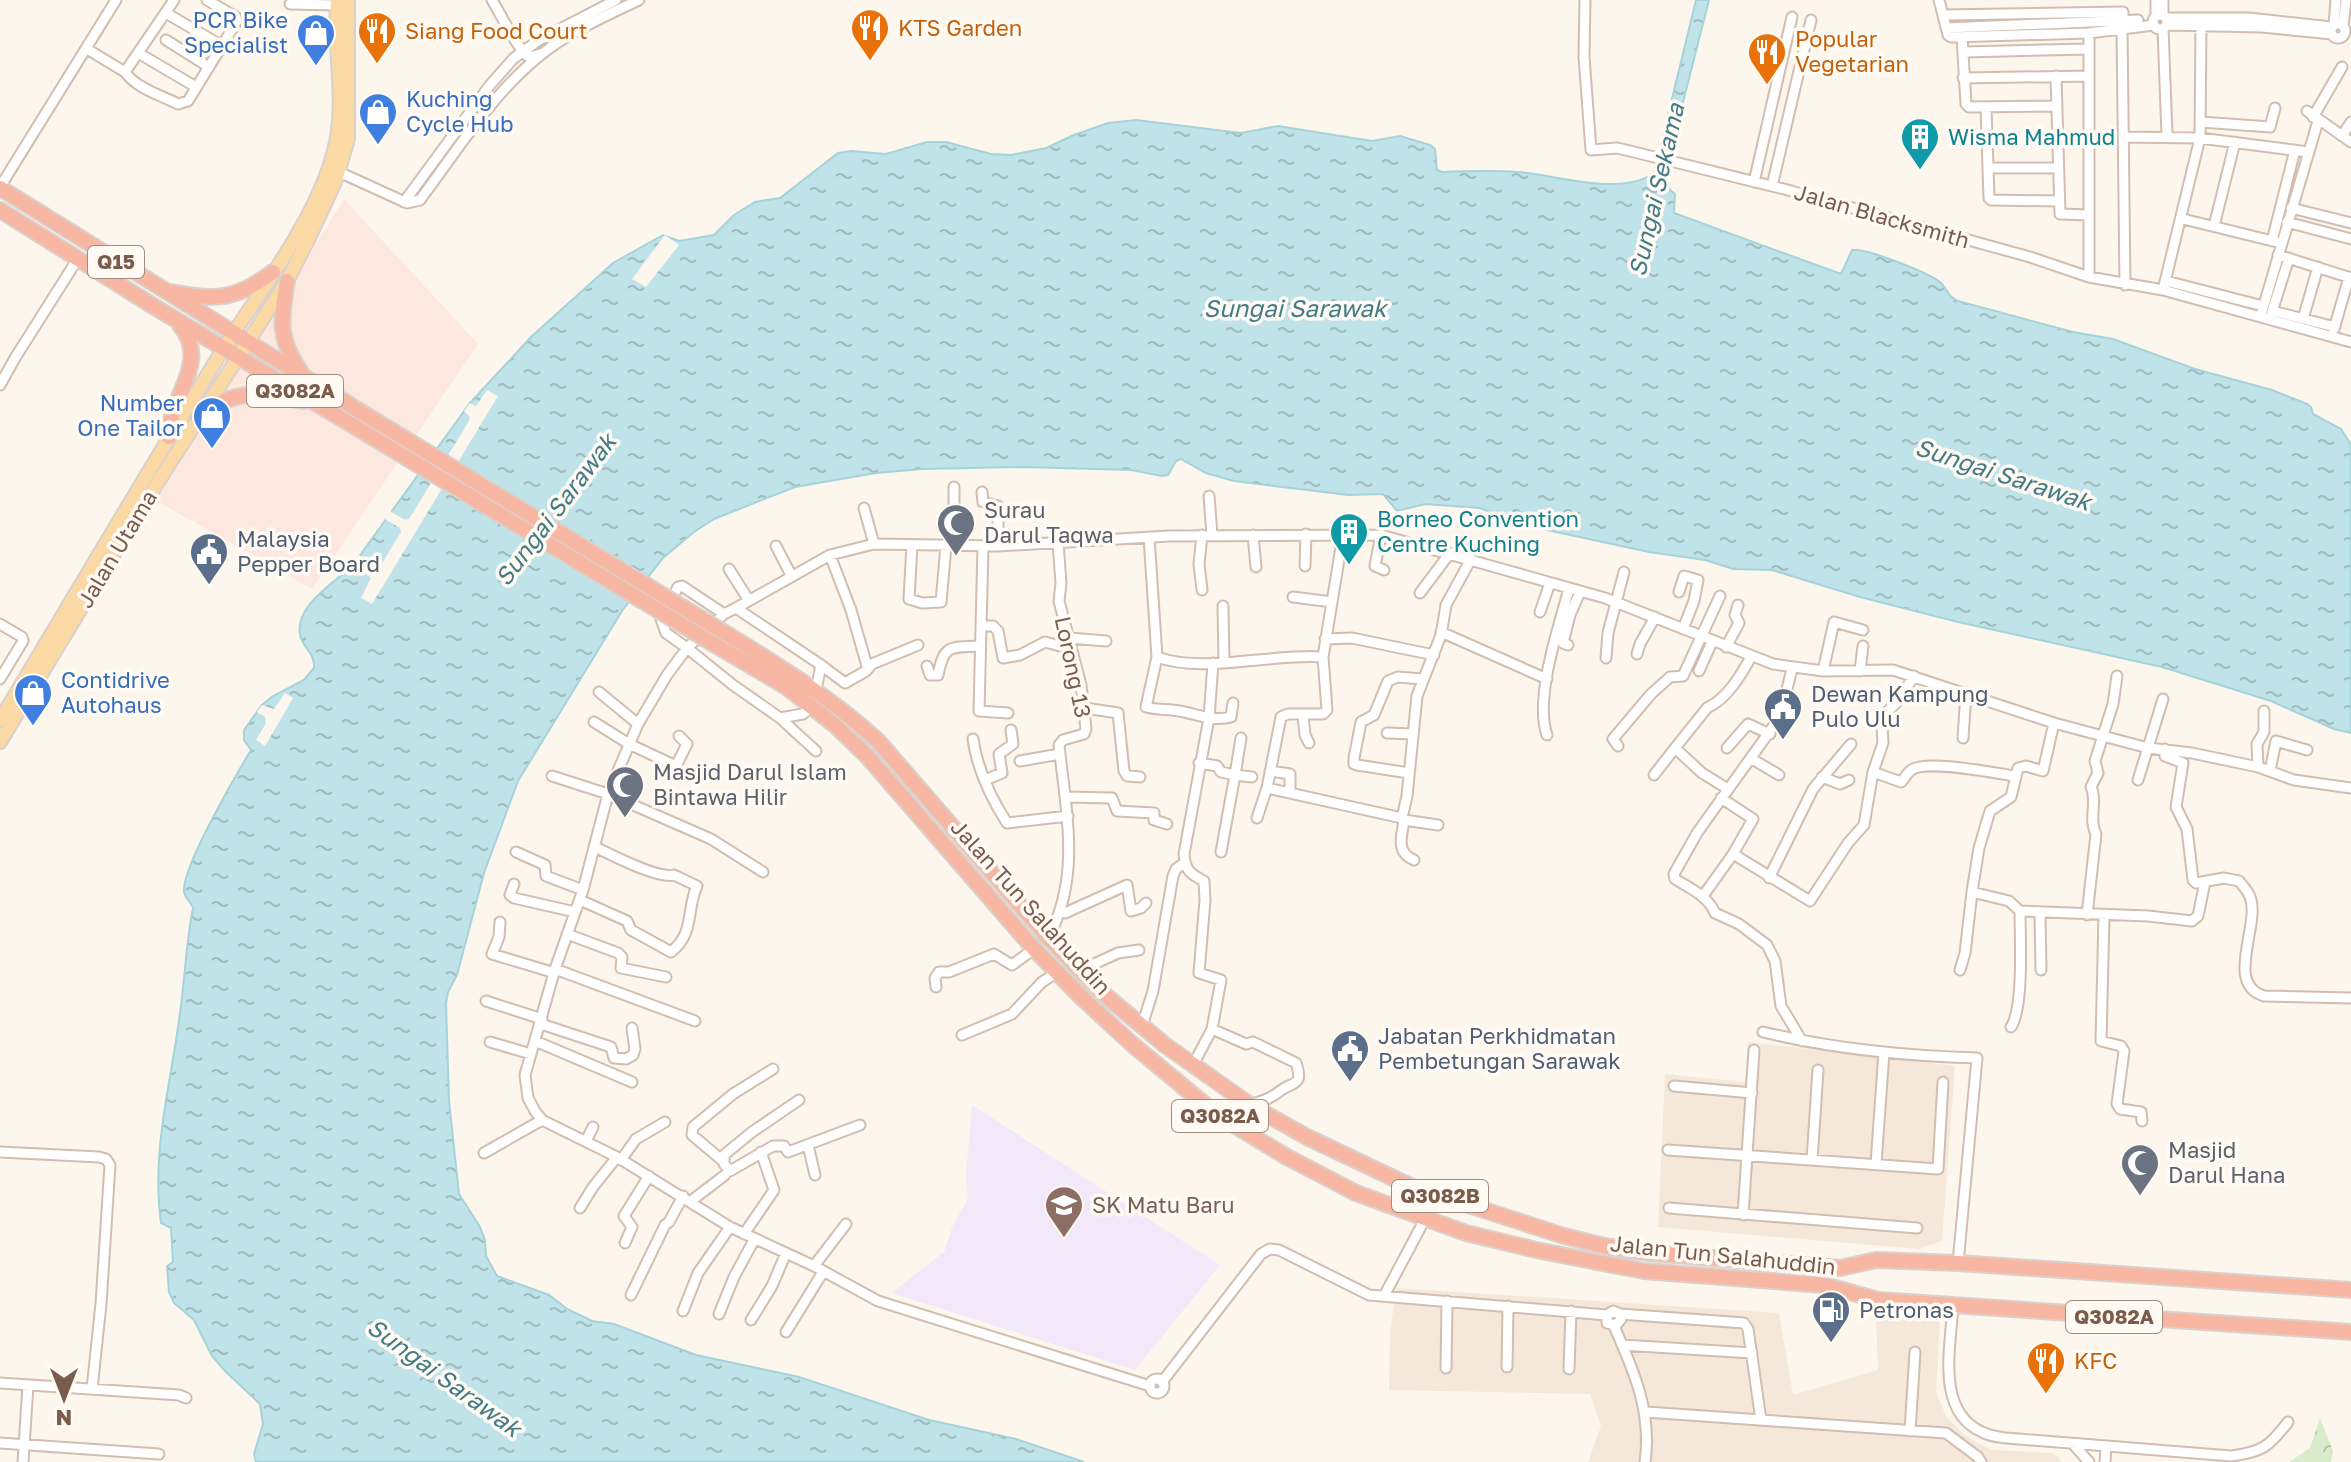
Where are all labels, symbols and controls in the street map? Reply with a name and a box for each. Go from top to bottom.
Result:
place label: PCR Bike Specialist [184,6,288,58]
restaurant icon: KTS Garden [849,7,891,62]
restaurant icon: Siang Food Court [356,10,398,65]
shop icon: PCR Bike Specialist [295,12,337,67]
place label: KTS Garden [898,14,1022,41]
place label: Siang Food Court [405,17,588,44]
place label: Popular Vegetarian [1795,25,1909,77]
restaurant icon: Popular Vegetarian [1746,31,1788,86]
place label: Kuching Cycle Hub [406,85,513,137]
shop icon: Kuching Cycle Hub [357,91,399,146]
water label: Sungai Sekama [1622,99,1691,279]
building icon: Wisma Mahmud [1899,116,1941,171]
place label: Wisma Mahmud [1948,123,2115,150]
street label: Jalan Blacksmith [1791,178,1973,253]
road number: Q15 [88,246,144,278]
water label: Sungai Sarawak [1204,293,1389,323]
road number: Q3082A [247,375,343,407]
place label: Number One Tailor [77,389,184,441]
shop icon: Number One Tailor [191,395,233,450]
water label: Sungai Sarawak [488,425,624,591]
water label: Sungai Sarawak [1912,432,2097,517]
street label: Jalan Utama [71,485,162,612]
place label: Surau Darul Taqwa [984,496,1114,548]
mosque icon: Surau Darul Taqwa [935,502,977,557]
place label: Borneo Convention Centre Kuching [1377,505,1579,557]
building icon: Borneo Convention Centre Kuching [1328,511,1370,566]
place label: Malaysia Pepper Board [237,525,380,577]
public building icon: Malaysia Pepper Board [188,531,230,586]
street label: Lorong 13 [1050,614,1097,720]
place label: Contidrive Autohaus [61,666,170,718]
shop icon: Contidrive Autohaus [12,672,54,727]
place label: Dewan Kampung Pulo Ulu [1811,680,1989,732]
public building icon: Dewan Kampung Pulo Ulu [1762,686,1804,741]
place label: Masjid Darul Islam Bintawa Hilir [653,758,847,810]
mosque icon: Masjid Darul Islam Bintawa Hilir [604,764,646,819]
street label: Jalan Tun Salahuddin [946,813,1117,1000]
place label: Jabatan Perkhidmatan Pembetungan Sarawak [1378,1022,1621,1074]
public building icon: Jabatan Perkhidmatan Pembetungan Sarawak [1329,1028,1371,1083]
road number: Q3082A [1172,1100,1268,1132]
place label: Masjid Darul Hana [2168,1136,2285,1188]
mosque icon: Masjid Darul Hana [2119,1142,2161,1197]
road number: Q3082B [1392,1180,1488,1212]
school or university icon: SK Matu Baru [1043,1184,1085,1239]
place label: SK Matu Baru [1092,1191,1235,1218]
street label: Jalan Tun Salahuddin [1609,1229,1837,1280]
fuel station icon: Petronas [1810,1289,1852,1344]
place label: Petronas [1859,1296,1954,1323]
road number: Q3082A [2066,1301,2162,1333]
water label: Sungai Sarawak [362,1311,529,1444]
restaurant icon: KFC [2025,1340,2067,1395]
place label: KFC [2074,1347,2117,1374]
north arrow [24,1358,104,1438]
text: N [56,1405,72,1432]

